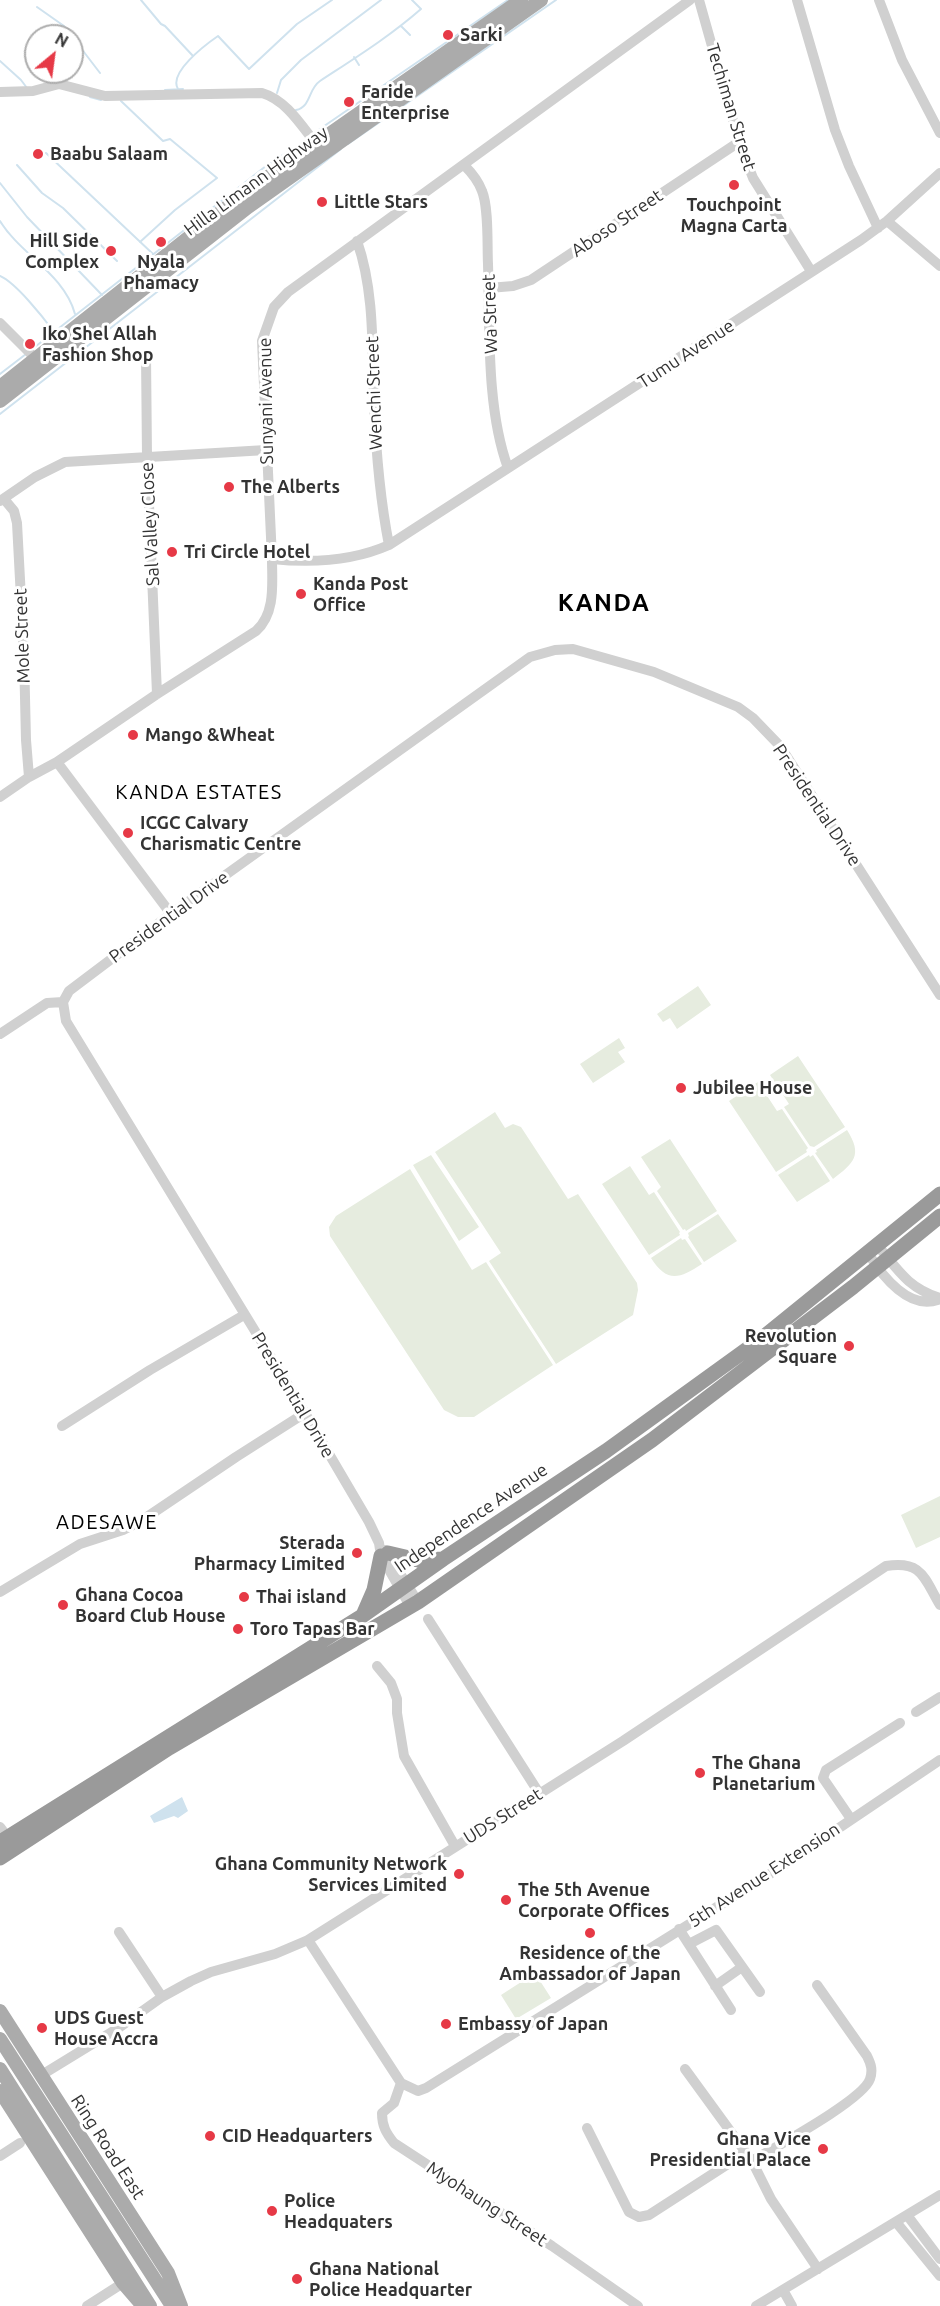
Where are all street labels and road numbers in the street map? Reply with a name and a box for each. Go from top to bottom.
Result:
street label: Techiman Street [701,41,761,173]
street label: Hilla Limann Highway [180,122,332,240]
street label: Aboso Street [567,185,667,261]
street label: Wa Street [478,274,502,354]
street label: Tumu Avenue [634,315,738,393]
street label: Wenchi Street [361,336,387,450]
street label: Sunyani Avenue [254,337,278,465]
street label: Sal Valley Close [136,461,164,587]
street label: Mole Street [10,588,34,684]
street label: Presidential Drive [768,740,866,870]
street label: Presidential Drive [105,866,233,968]
street label: Presidential Drive [247,1328,339,1462]
street label: Independence Avenue [390,1459,552,1577]
street label: UDS Street [460,1783,546,1849]
street label: 5th Avenue Extension [684,1818,844,1932]
street label: Ring Road East [66,2091,150,2203]
street label: Myohaung Street [423,2157,551,2251]

